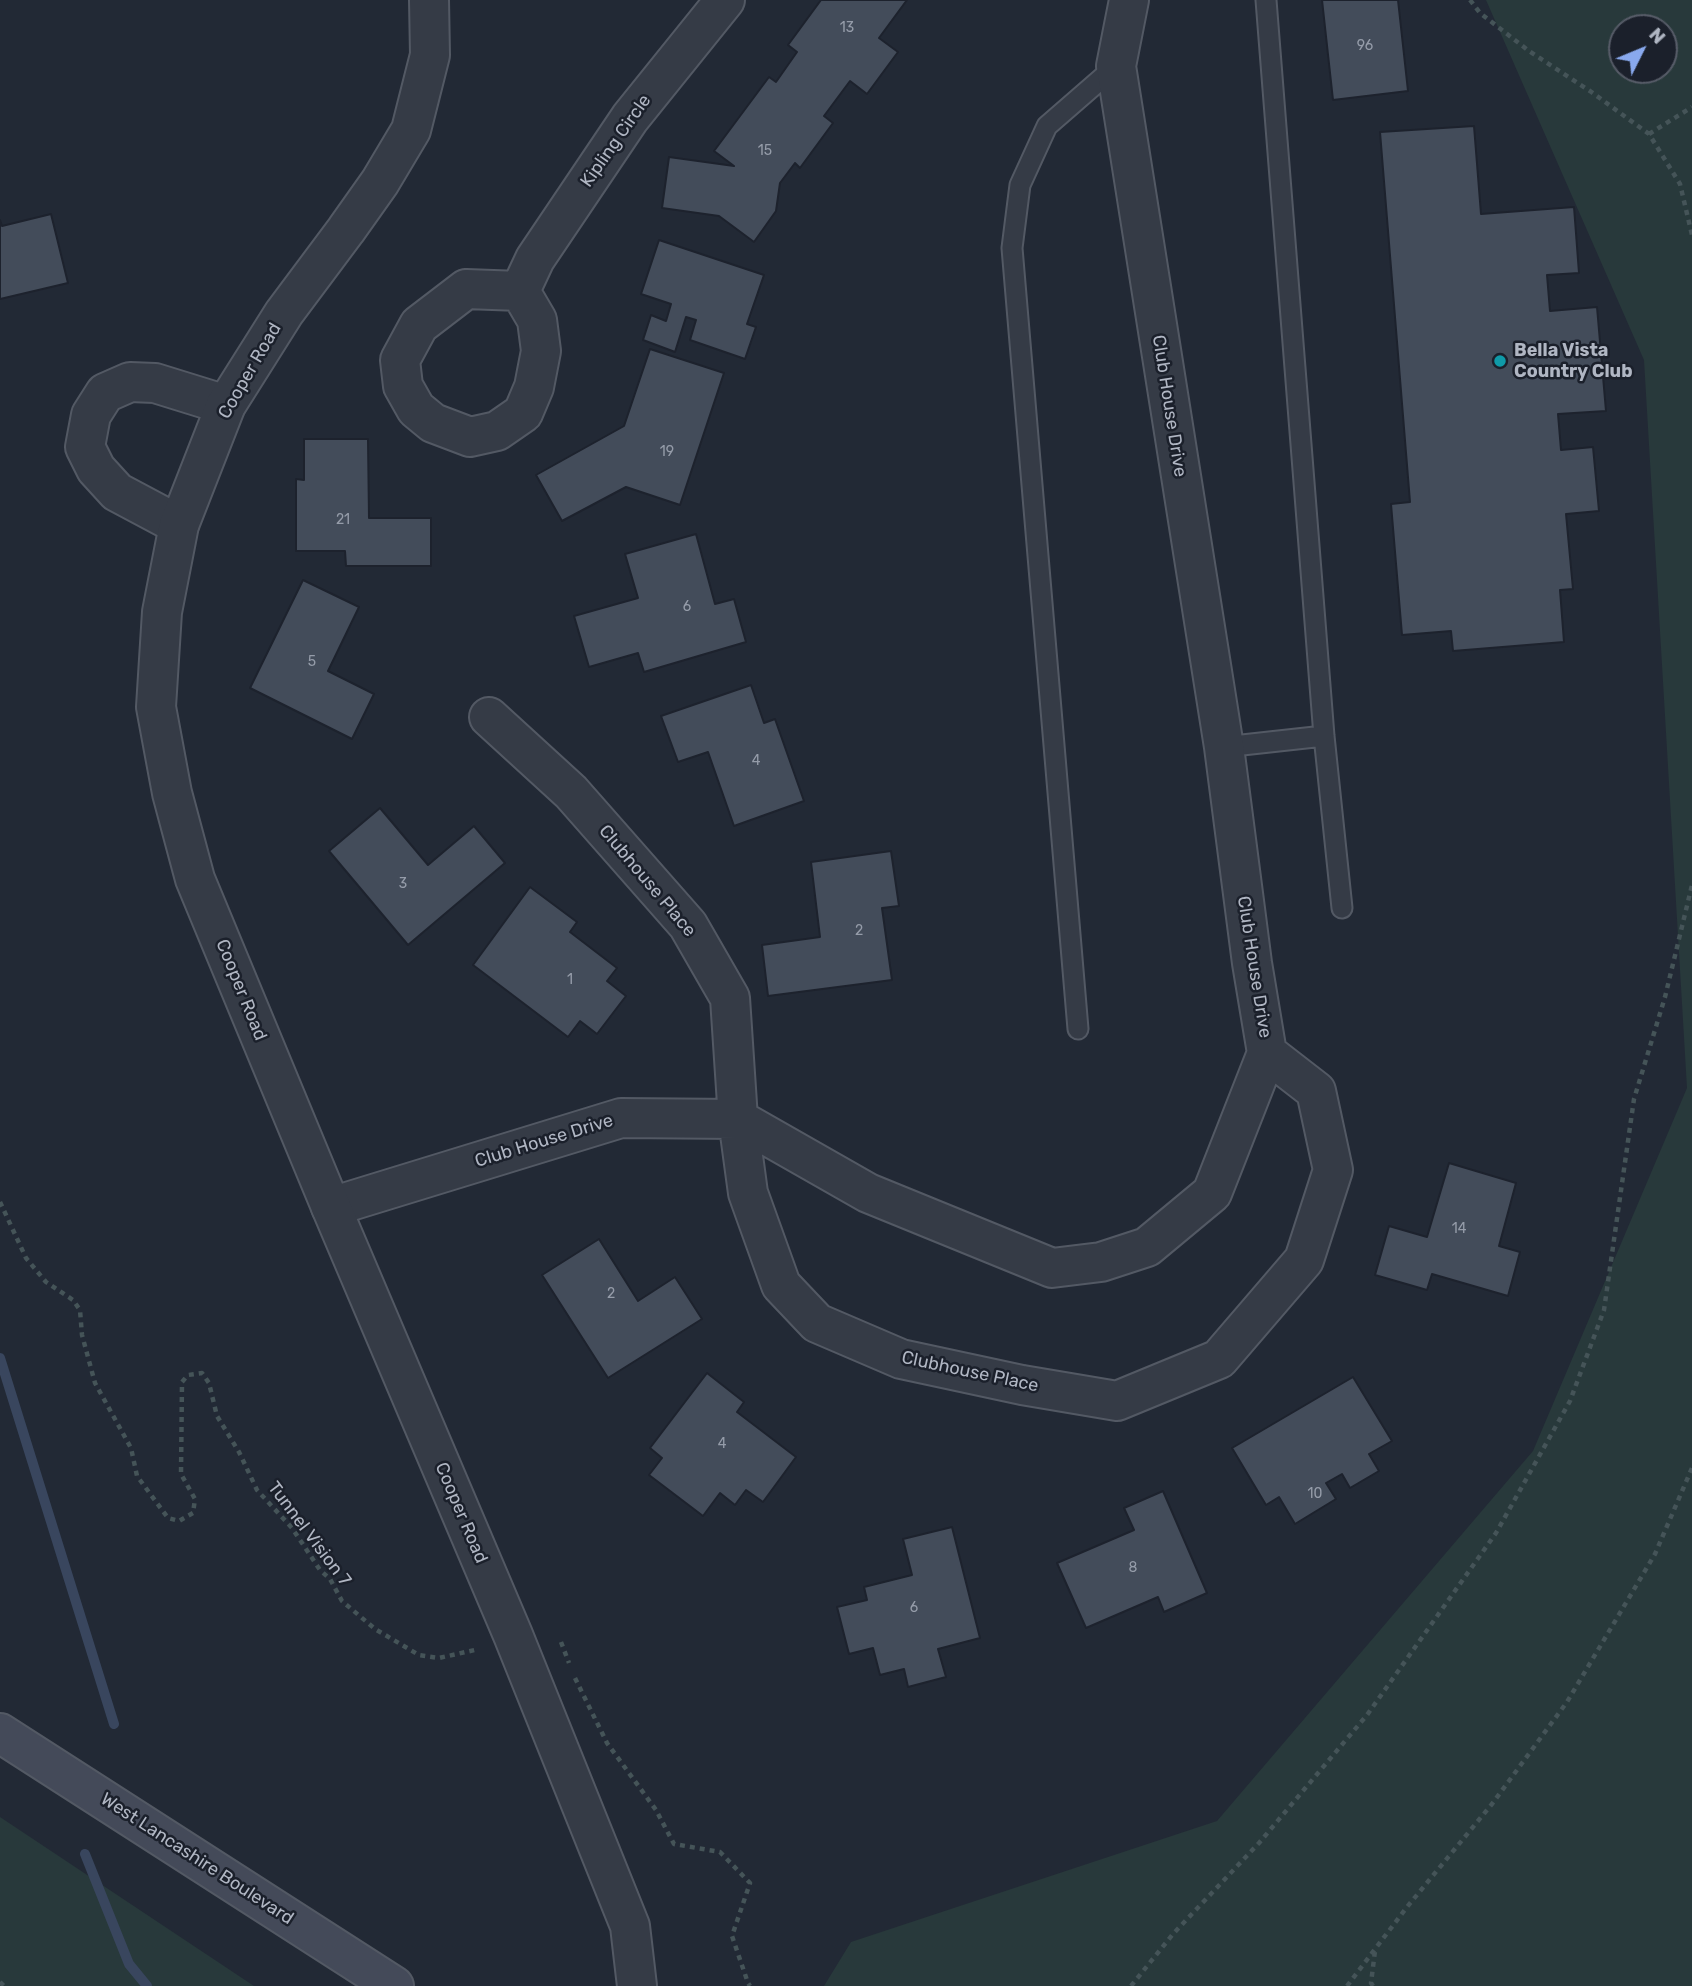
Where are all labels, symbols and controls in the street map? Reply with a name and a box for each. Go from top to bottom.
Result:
north arrow [1608,14,1678,84]
house number: 13 [840,20,854,36]
text: N [1644,23,1670,49]
house number: 96 [1357,38,1373,54]
street label: Kipling Circle [576,91,656,191]
house number: 15 [758,143,772,159]
street label: Cooper Road [214,319,286,423]
street label: Club House Drive [1147,334,1191,478]
place label: Bella Vista Country Club [1514,340,1632,382]
marker: Bella Vista Country Club [1492,353,1508,369]
house number: 19 [660,444,674,460]
house number: 21 [336,512,350,528]
house number: 6 [683,599,691,615]
house number: 5 [308,654,316,670]
house number: 4 [752,753,760,769]
street label: Clubhouse Place [594,821,700,941]
house number: 3 [399,876,407,892]
street label: Club House Drive [1232,895,1276,1039]
house number: 2 [855,923,863,939]
street label: Cooper Road [211,936,271,1044]
house number: 1 [567,972,573,988]
street label: Club House Drive [472,1110,616,1172]
house number: 14 [1452,1221,1466,1237]
house number: 2 [607,1286,615,1302]
street label: Clubhouse Place [899,1347,1041,1397]
house number: 4 [718,1436,726,1452]
street label: Cooper Road [430,1459,492,1567]
street label: Tunnel Vision 7 [263,1478,355,1590]
house number: 10 [1308,1486,1322,1502]
house number: 8 [1129,1560,1137,1576]
house number: 6 [910,1600,918,1616]
street label: West Lancashire Boulevard [97,1789,297,1929]

